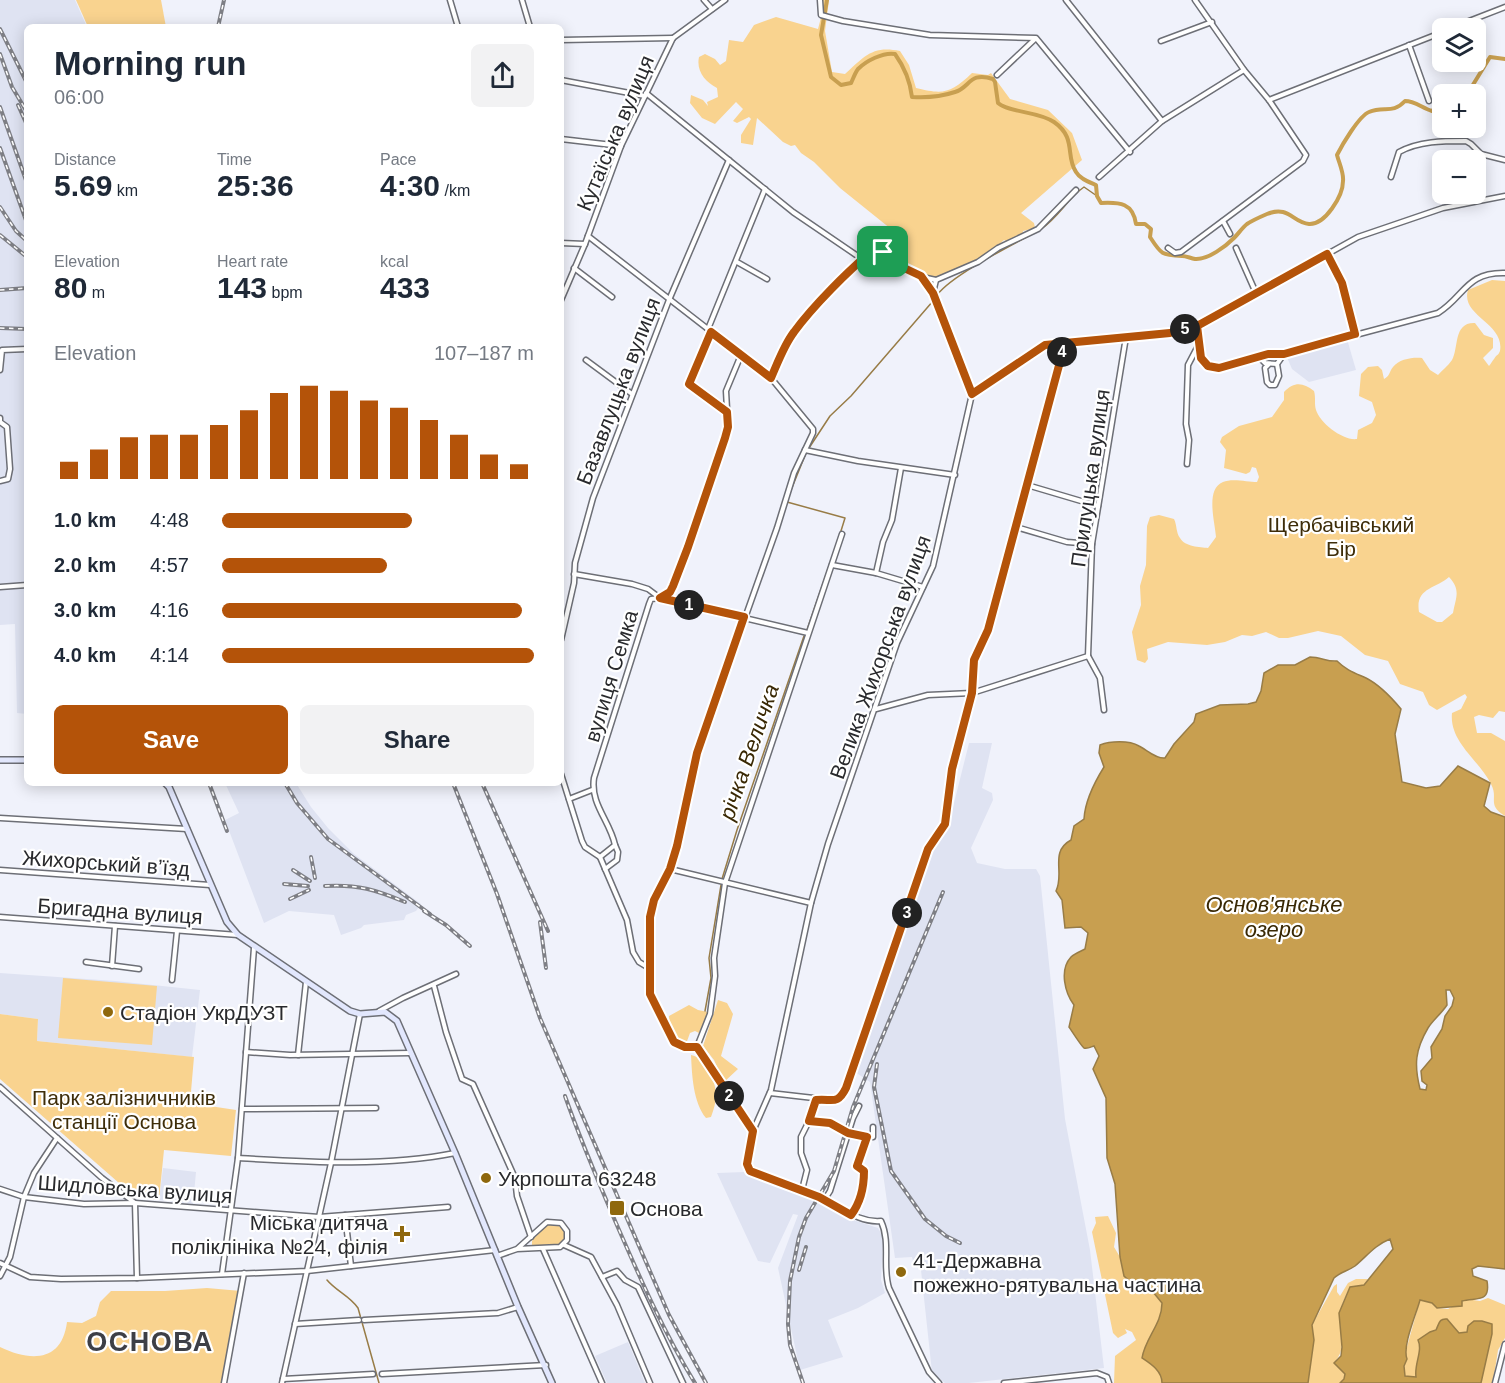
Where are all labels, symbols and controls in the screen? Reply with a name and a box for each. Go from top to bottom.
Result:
map controls [1432,18,1486,204]
button: layers [1432,18,1486,72]
button: share [471,44,534,107]
text: Morning run [54,45,246,82]
street label: Кутаїська вулиця [572,52,658,214]
button: + [1432,84,1486,138]
text: 06:00 [54,86,104,108]
button: − [1432,150,1486,204]
text: Distance [54,151,116,168]
text: Time [217,151,252,168]
text: Pace [380,151,416,168]
text: 5.69 [54,169,112,202]
text: 25:36 [217,169,294,202]
text: 4:30 [380,169,440,202]
text: km [112,182,138,199]
text: /km [440,182,470,199]
pin [857,226,908,277]
icon: arrive [866,235,899,268]
text: Elevation [54,253,120,270]
text: Heart rate [217,253,288,270]
text: kcal [380,253,408,270]
text: 80 [54,271,87,304]
text: 143 [217,271,267,304]
text: 433 [380,271,430,304]
text: m [87,284,105,301]
text: bpm [267,284,303,301]
street label: Базавлуцька вулиця [572,294,664,488]
pin: 5 [1170,314,1200,344]
text: 5 [1181,320,1189,337]
pin: 4 [1047,337,1077,367]
text: Elevation [54,342,136,364]
text: 107–187 m [434,342,534,364]
text: 4 [1058,343,1066,360]
street label: Прилуцька вулиця [1066,388,1114,568]
text: 1.0 km [54,509,116,531]
text: 4:48 [150,509,189,531]
park label: Щербачівський Бір [1268,513,1414,560]
street label: Велика Жихорська вулиця [825,532,935,782]
text: 2.0 km [54,554,116,576]
text: 4:57 [150,554,189,576]
pin: 1 [674,590,704,620]
text: 1 [685,596,693,613]
text: 3.0 km [54,599,116,621]
text: 4:16 [150,599,189,621]
street label: вулиця Семка [580,607,642,745]
text: 4.0 km [54,644,116,666]
text: 4:14 [150,644,189,666]
water label: річка Величка [714,681,784,824]
button: Save [54,705,288,774]
button: Share [300,705,534,774]
street label: Жихорський в’їзд [22,846,190,880]
water label: Основ'янське озеро [1205,892,1343,942]
street label: Бригадна вулиця [37,894,203,928]
pin: 3 [892,898,922,928]
text: 3 [903,904,911,921]
place label: Стадіон УкрДУЗТ [120,1001,288,1024]
marker: Стадіон УкрДУЗТ [101,1005,115,1019]
pin: 2 [714,1081,744,1111]
park label: Парк залізничників станції Основа [32,1086,216,1133]
text: 2 [725,1087,733,1104]
place label: Укрпошта 63248 [498,1167,656,1190]
street label: Шидловська вулиця [37,1171,233,1207]
marker: Укрпошта 63248 [479,1171,493,1185]
place label: Основа [630,1197,703,1220]
marker: Основа [608,1199,626,1217]
place label: Міська дитяча поліклініка №24, філія [171,1211,388,1258]
marker: Міська дитяча поліклініка №24, філія [393,1225,411,1243]
place label: 41-Державна пожежно-рятувальна частина [913,1249,1202,1296]
marker: 41-Державна пожежно-рятувальна частина [894,1265,908,1279]
district label: ОСНОВА [86,1327,214,1357]

